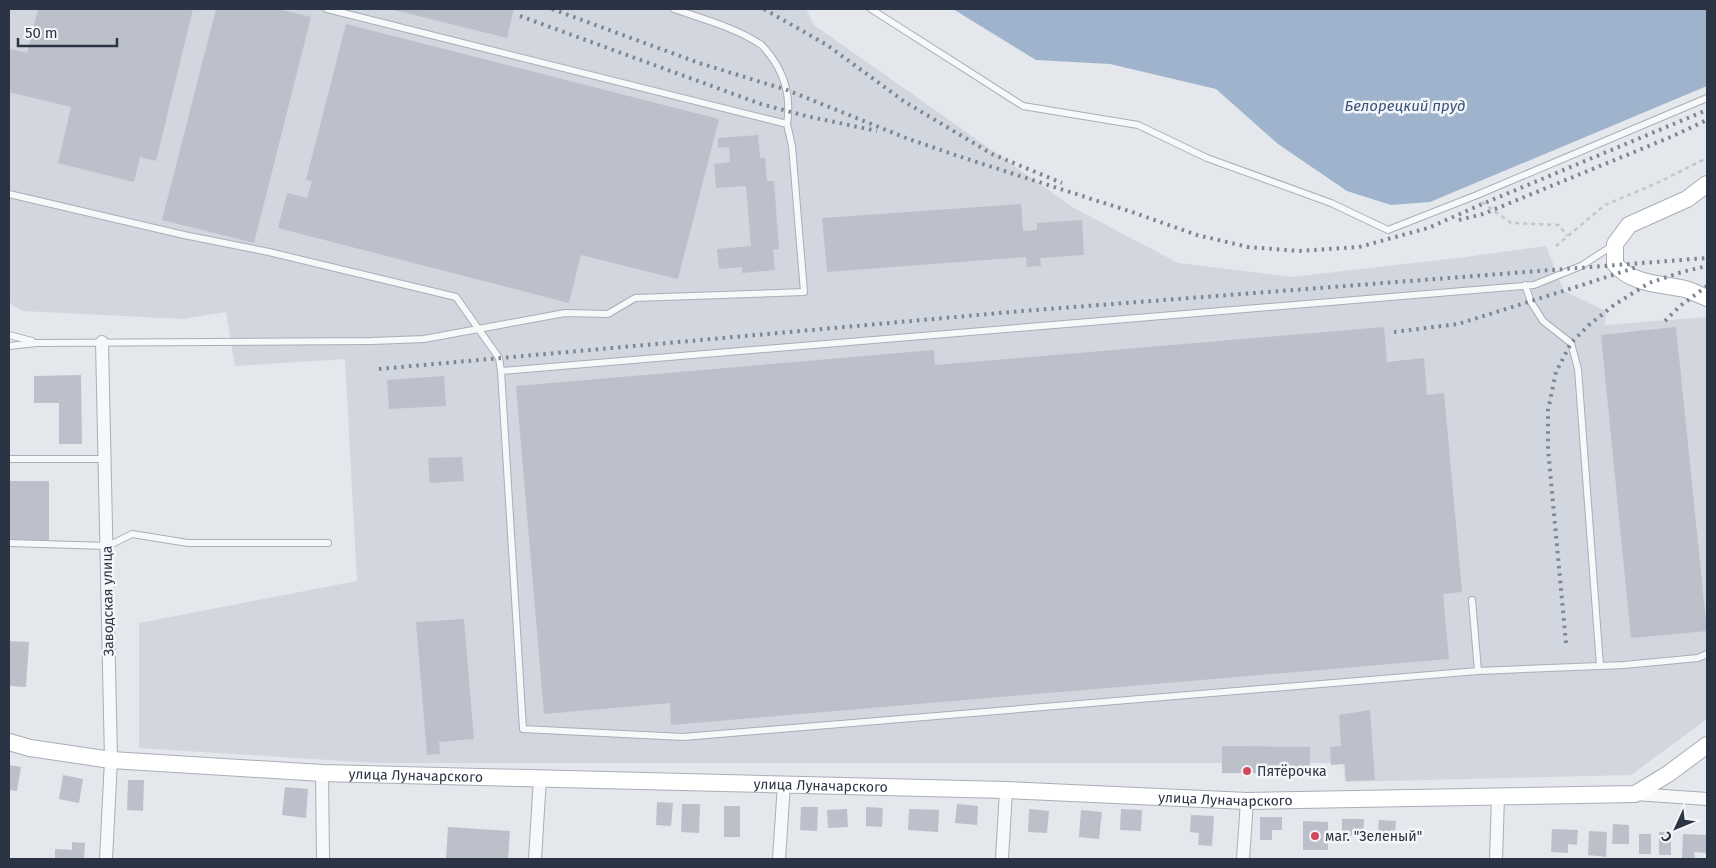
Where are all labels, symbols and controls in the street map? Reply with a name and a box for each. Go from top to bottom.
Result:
scale bar [18,15,116,47]
text: 50 m [25,24,58,42]
water label: Белорецкий пруд [1345,97,1465,115]
street label: Заводская улица [99,546,117,656]
place label: Пятёрочка [1257,763,1327,780]
street label: улица Луначарского [348,765,483,785]
marker: Пятёрочка [1241,765,1253,777]
street label: улица Луначарского [753,775,888,796]
street label: улица Луначарского [1158,788,1293,810]
north arrow [1651,803,1701,853]
place label: маг. "Зеленый" [1325,828,1422,845]
text: С [1658,828,1676,845]
marker: маг. "Зеленый" [1309,830,1321,842]

